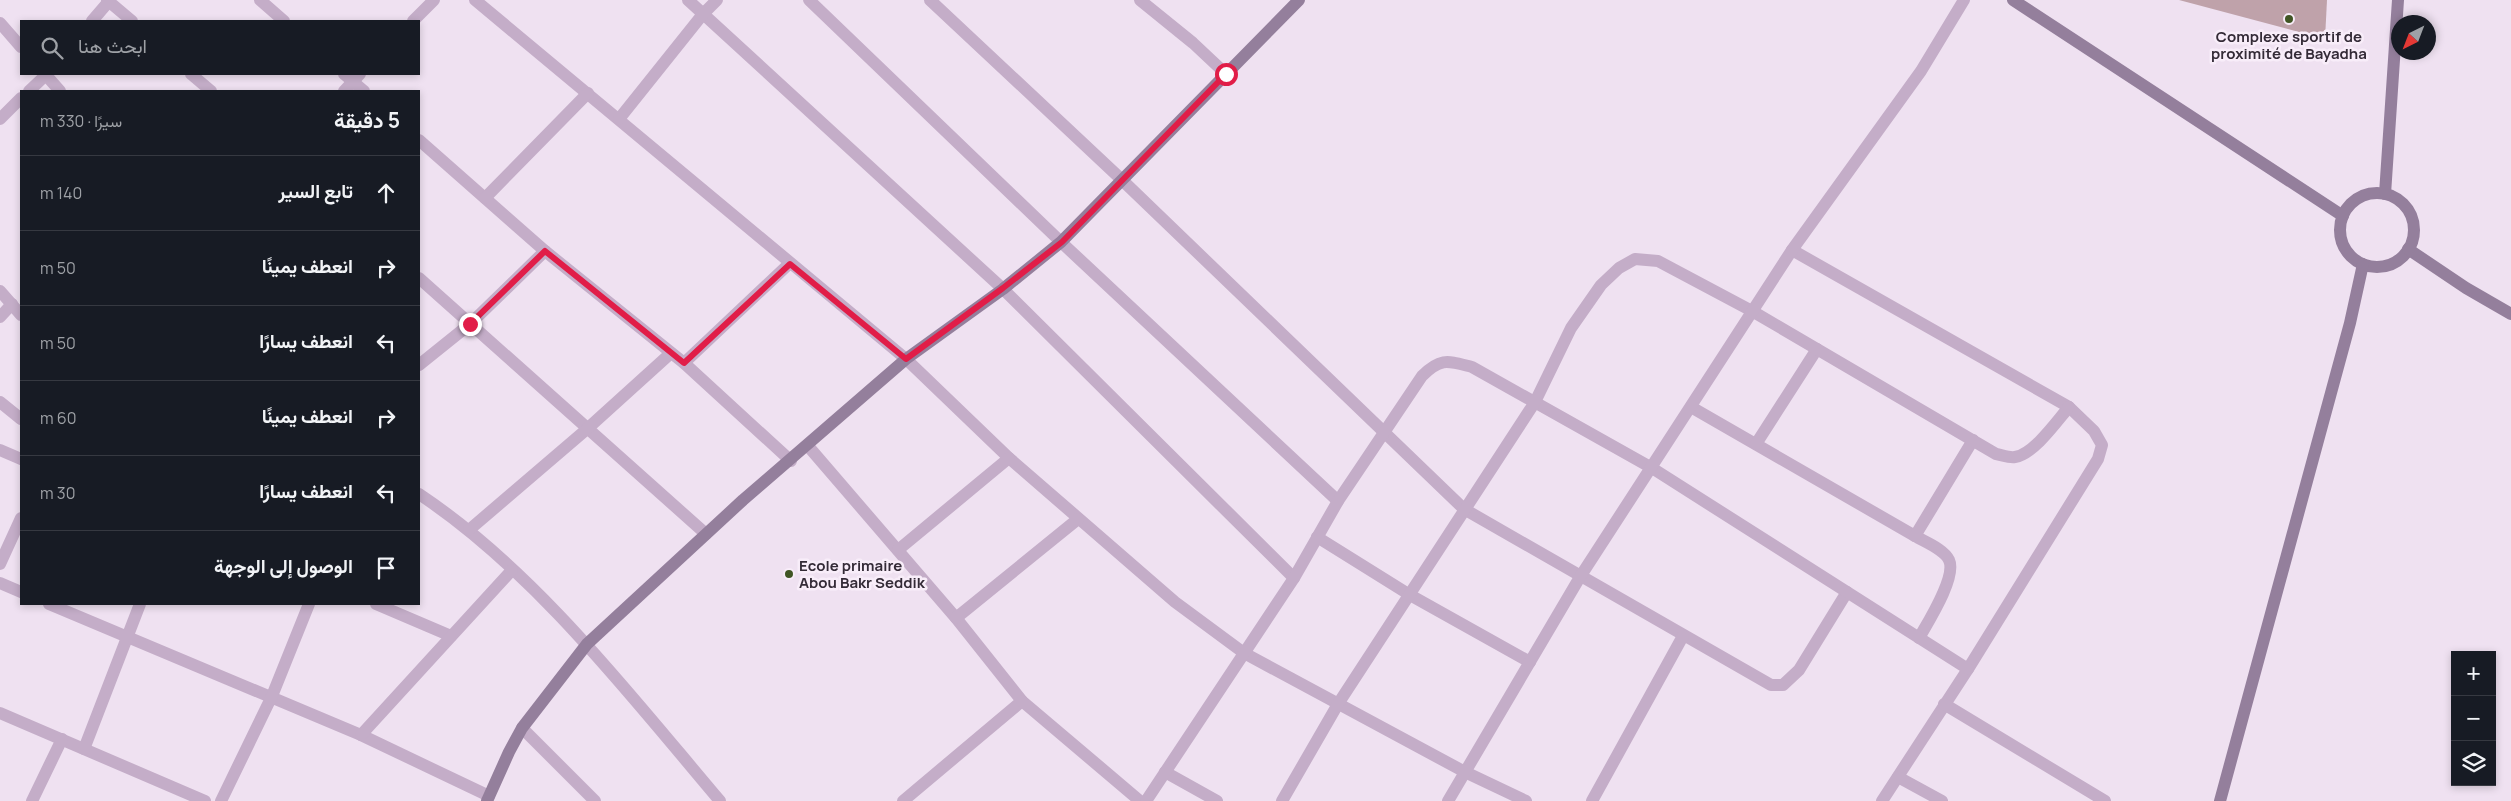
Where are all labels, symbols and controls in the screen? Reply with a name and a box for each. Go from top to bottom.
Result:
marker: Complexe sportif de proximité de Bayadha [2283,13,2295,25]
north arrow [2391,15,2436,60]
search box [20,20,420,75]
place label: Complexe sportif de proximité de Bayadha [2211,26,2367,64]
text: ابحث هنا [78,33,147,59]
icon: search [38,34,66,62]
route start [1215,63,1238,86]
text: 5 دقيقة [334,106,400,134]
text: سيرًا · 330 m [40,110,122,132]
text: تابع السير [278,178,353,204]
icon: ahead [372,179,400,207]
text: 140 m [40,182,82,204]
text: انعطف يمينًا [262,253,353,279]
icon: right [372,254,400,282]
text: 50 m [40,257,76,279]
route end [459,313,482,336]
text: انعطف يسارًا [259,328,353,354]
icon: left [372,329,400,357]
text: 50 m [40,332,76,354]
text: انعطف يمينًا [262,403,353,429]
icon: right [372,404,400,432]
text: 60 m [40,407,76,429]
text: انعطف يسارًا [259,478,353,504]
icon: left [372,479,400,507]
text: 30 m [40,482,75,504]
text: الوصول إلى الوجهة [214,553,353,579]
icon: arrive [372,554,400,582]
place label: Ecole primaire Abou Bakr Seddik [799,555,926,593]
marker: Ecole primaire Abou Bakr Seddik [783,568,795,580]
map controls [2451,651,2496,786]
button: + [2451,651,2496,696]
button: − [2451,696,2496,741]
button: layers [2451,741,2496,786]

